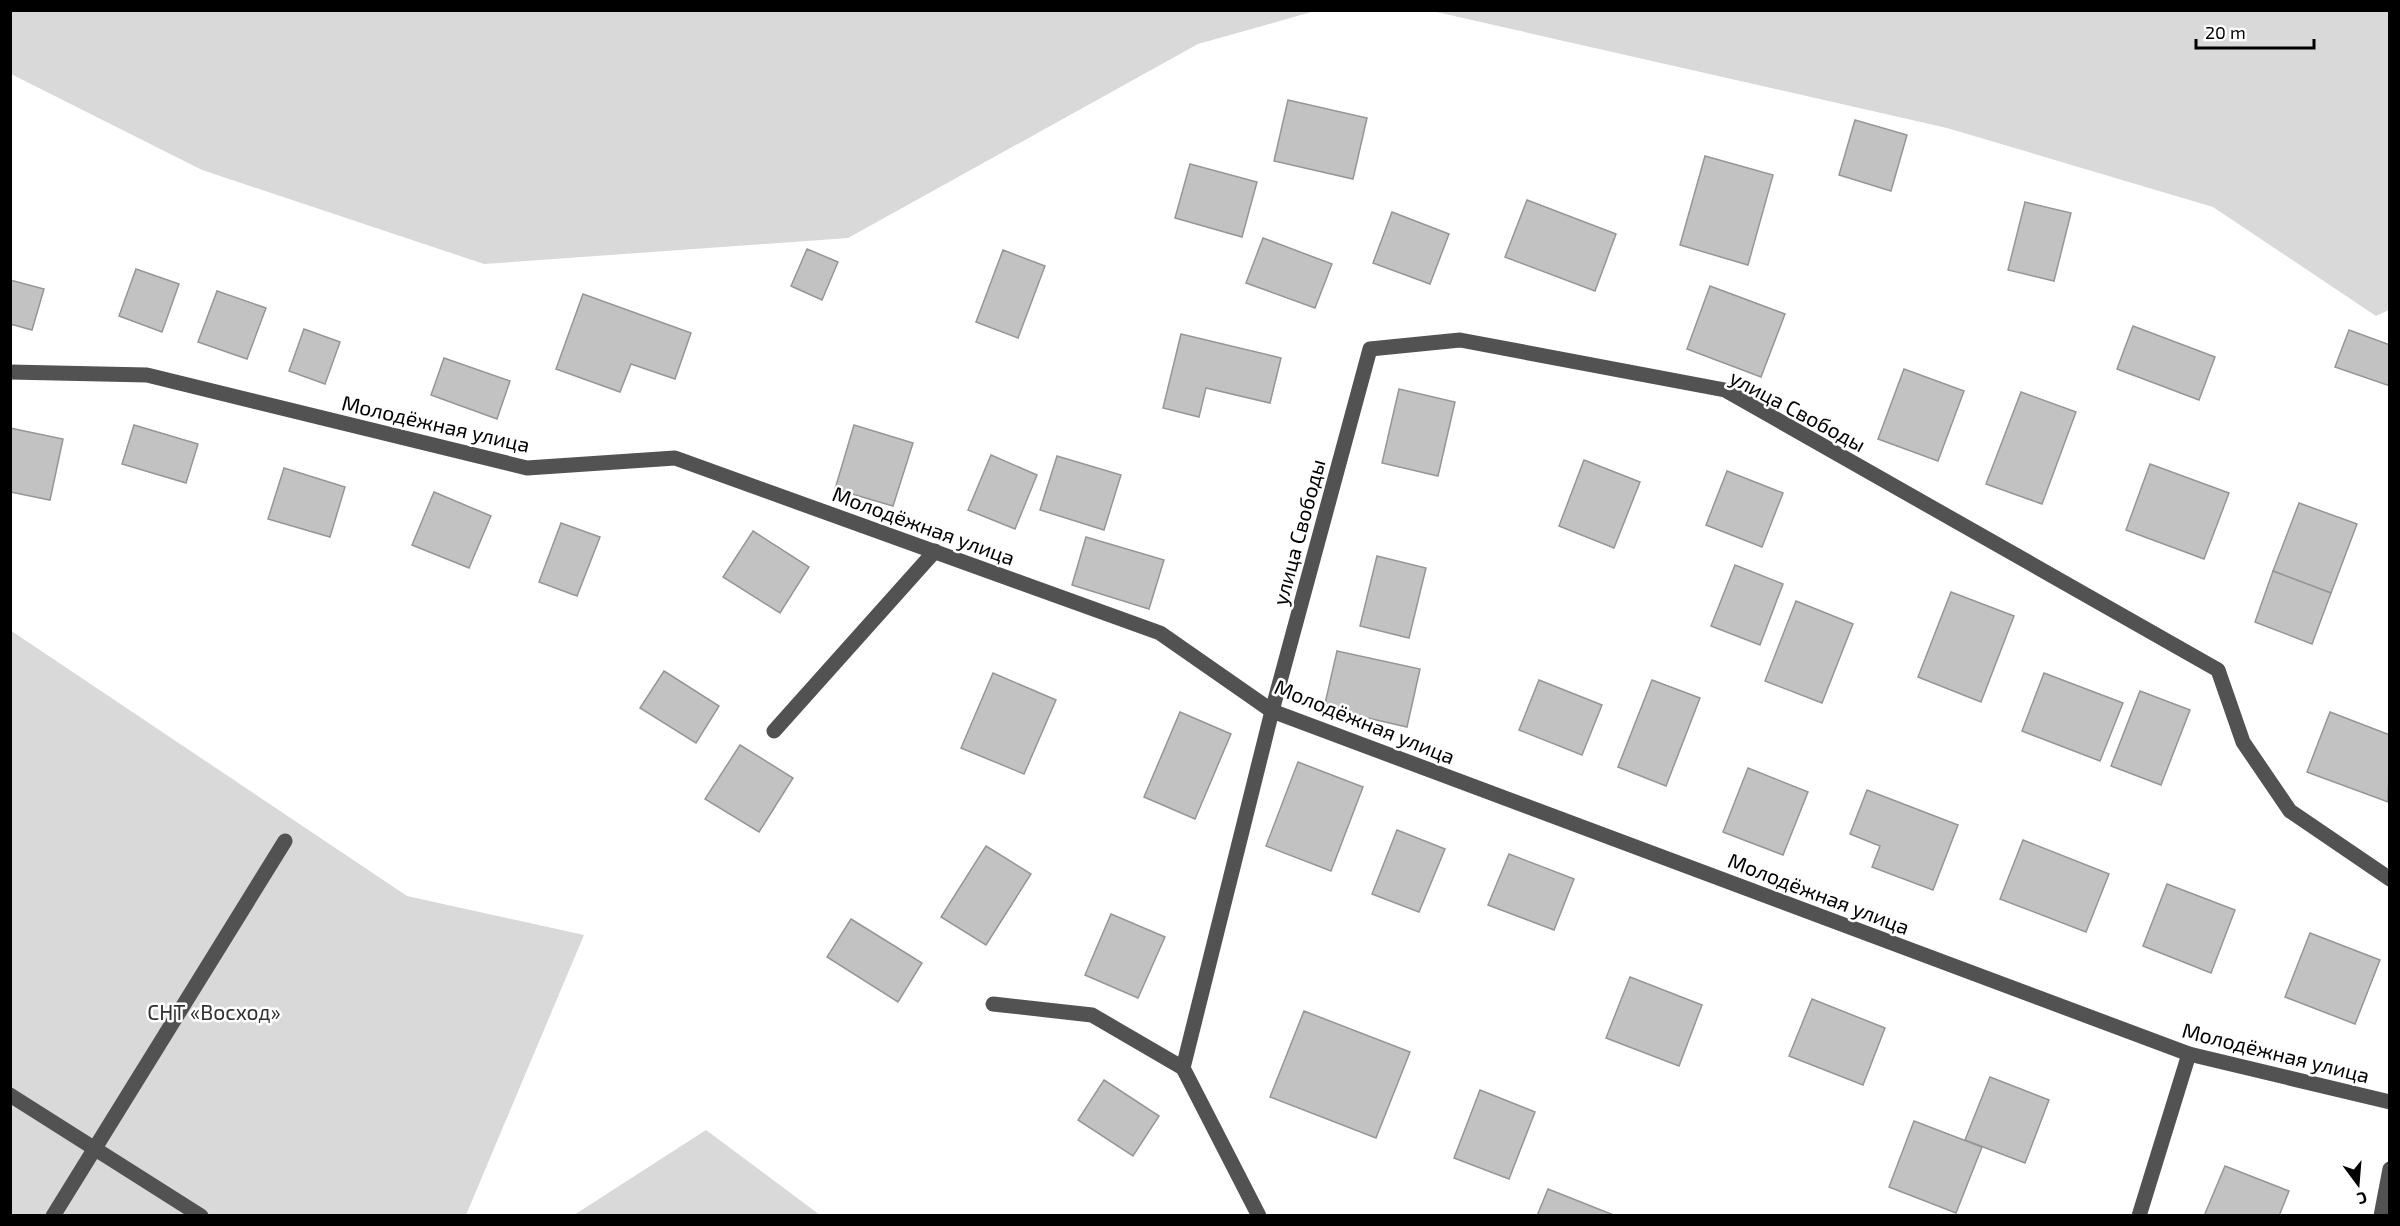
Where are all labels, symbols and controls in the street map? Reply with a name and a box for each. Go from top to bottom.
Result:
scale bar [2196,12,2314,50]
text: 20 m [2205,21,2246,43]
street label: улица Свободы [1725,364,1870,457]
street label: Молодёжная улица [339,389,533,458]
street label: улица Свободы [1266,456,1330,608]
street label: Молодёжная улица [829,480,1019,571]
street label: Молодёжная улица [1271,673,1459,770]
street label: Молодёжная улица [1724,847,1913,940]
park label: СНТ «Восход» [147,999,281,1024]
street label: Молодёжная улица [2179,1017,2372,1088]
north arrow [2328,1154,2388,1214]
text: С [2355,1188,2369,1209]

